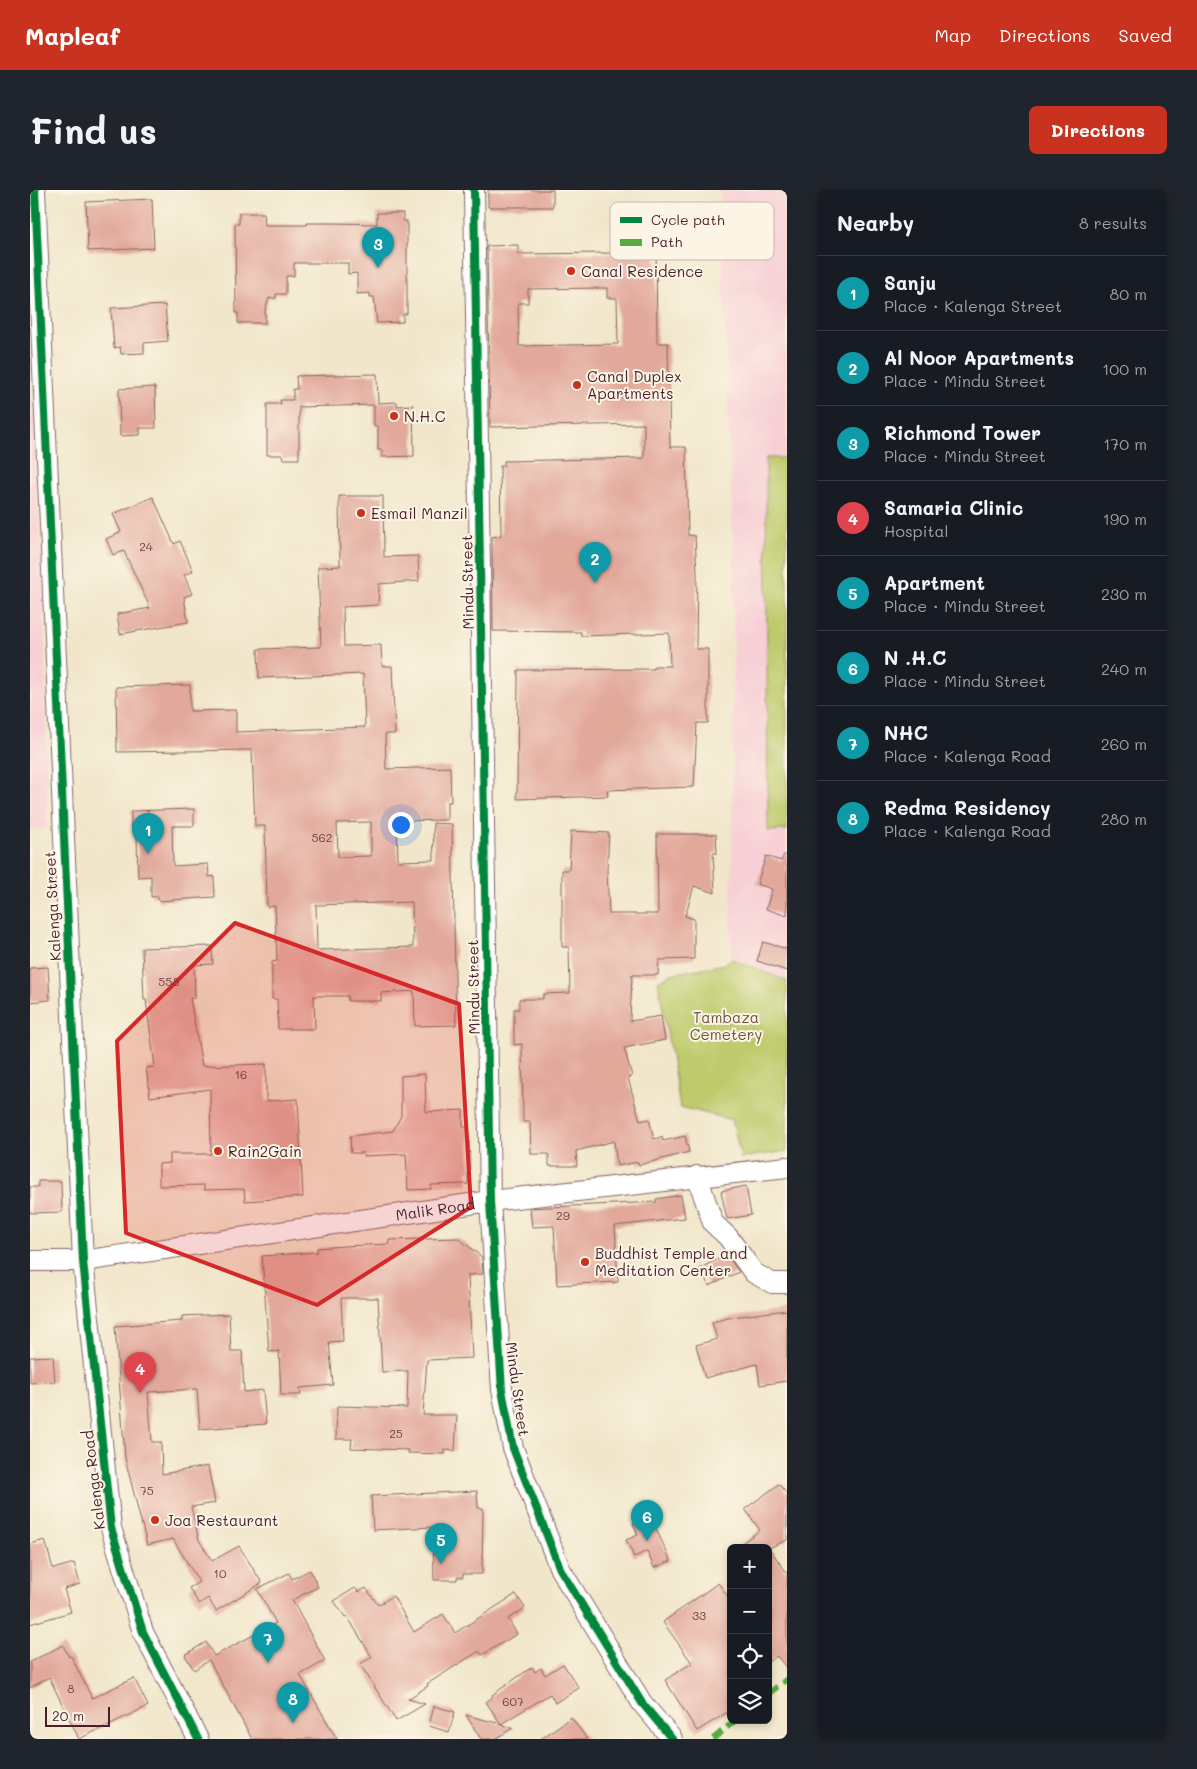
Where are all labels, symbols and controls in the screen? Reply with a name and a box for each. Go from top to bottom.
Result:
text: Mapleaf [25,20,120,51]
text: Map [934,23,971,47]
text: Directions [999,23,1091,47]
text: Saved [1119,23,1172,47]
button: Directions [1029,106,1167,154]
text: Find us [30,107,157,153]
legend [610,202,774,260]
text: Nearby [837,209,914,236]
text: Cycle path [651,210,725,229]
text: 8 results [1079,212,1147,233]
pin: 3 [362,227,394,268]
text: Path [651,232,682,251]
place label: Canal Residence [581,261,703,281]
marker: Canal Residence [565,265,577,277]
text: Sanju [884,270,936,295]
text: 1 [849,283,857,304]
text: 80 m [1110,283,1147,304]
text: Place · Kalenga Street [884,295,1062,316]
text: Al Noor Apartments [884,345,1074,370]
text: 2 [849,358,857,379]
text: 100 m [1102,358,1147,379]
place label: Canal Duplex Apartments [587,366,682,403]
text: Place · Mindu Street [884,370,1046,391]
marker: Canal Duplex Apartments [571,379,583,391]
place label: N.H.C [404,406,446,426]
marker: N.H.C [388,410,400,422]
text: Richmond Tower [884,420,1041,445]
text: 3 [848,433,858,454]
text: 170 m [1103,433,1147,454]
text: Place · Mindu Street [884,445,1046,466]
text: Samaria Clinic [884,495,1023,520]
place label: Esmail Manzil [371,503,468,523]
marker: Esmail Manzil [355,507,367,519]
text: 4 [848,508,858,529]
text: 190 m [1103,508,1147,529]
text: Hospital [884,520,948,541]
street label: Mindu Street [456,534,478,630]
house number: 24 [139,538,153,554]
pin: 2 [579,542,611,583]
text: Apartment [884,570,985,595]
text: 5 [848,583,858,604]
text: 230 m [1101,583,1147,604]
text: Place · Mindu Street [884,595,1046,616]
text: N .H.C [884,645,946,670]
text: 6 [848,658,858,679]
text: 240 m [1101,658,1147,679]
text: Place · Mindu Street [884,670,1046,691]
text: NHC [884,720,928,745]
text: 7 [849,733,857,754]
text: 260 m [1101,733,1147,754]
text: Place · Kalenga Road [884,745,1051,766]
text: Redma Residency [884,795,1050,820]
text: 8 [848,808,858,829]
text: 280 m [1101,808,1147,829]
your location [388,812,414,838]
pin: 1 [132,813,164,854]
text: Place · Kalenga Road [884,820,1051,841]
house number: 562 [312,829,332,845]
street label: Kalenga Street [39,850,65,962]
street label: Mindu Street [462,939,484,1035]
house number: 558 [158,973,180,989]
park label: Tambaza Cemetery [690,1007,762,1044]
house number: 16 [235,1066,247,1082]
place label: Rain2Gain [228,1141,302,1161]
marker: Rain2Gain [212,1145,224,1157]
street label: Malik Road [394,1193,476,1225]
house number: 29 [556,1207,570,1223]
place label: Buddhist Temple and Meditation Center [595,1243,747,1280]
marker: Buddhist Temple and Meditation Center [579,1256,591,1268]
street label: Mindu Street [501,1341,535,1437]
pin: 4 [124,1352,156,1393]
house number: 25 [389,1425,403,1441]
street label: Kalenga Road [77,1429,109,1531]
house number: 75 [140,1482,154,1498]
pin: 6 [631,1500,663,1541]
place label: Joa Restaurant [165,1510,278,1530]
marker: Joa Restaurant [149,1514,161,1526]
pin: 5 [425,1523,457,1564]
map controls [727,1544,772,1724]
button: + [727,1544,772,1589]
house number: 10 [214,1565,227,1581]
button: − [727,1589,772,1634]
house number: 33 [692,1607,706,1623]
pin: 7 [252,1622,284,1663]
button: locate [727,1634,772,1679]
button: layers [727,1679,772,1724]
house number: 8 [67,1680,75,1696]
pin: 8 [277,1682,309,1723]
house number: 607 [502,1693,524,1709]
scale bar [45,1704,110,1727]
text: 20 m [52,1706,84,1725]

